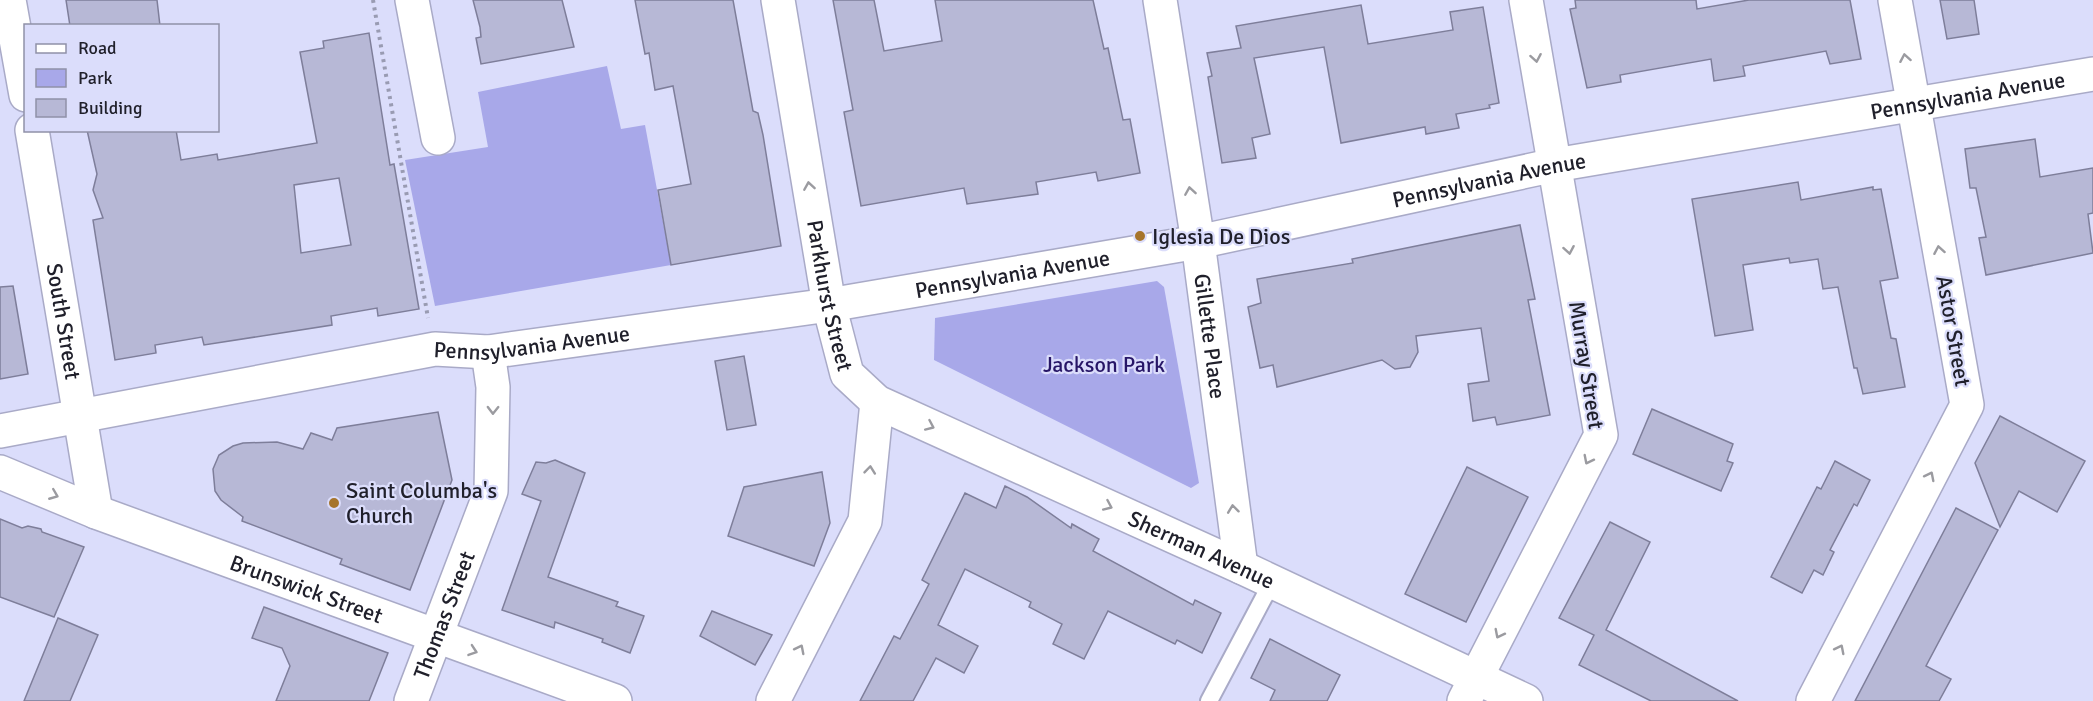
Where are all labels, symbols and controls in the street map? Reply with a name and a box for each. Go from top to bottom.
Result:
legend [24,24,219,132]
text: Road [78,37,117,59]
one-way arrow [1529,52,1542,62]
one-way arrow [1900,54,1912,63]
street label: Pennsylvania Avenue [1868,66,2067,125]
text: Park [78,67,113,89]
text: Building [78,97,142,119]
street label: Pennsylvania Avenue [1390,147,1588,214]
one-way arrow [803,181,816,191]
one-way arrow [1185,186,1197,195]
street label: Parkhurst Street [801,218,859,374]
place label: Iglesia De Dios [1152,223,1290,250]
marker: Iglesia De Dios [1133,229,1147,243]
street label: Pennsylvania Avenue [913,244,1112,304]
one-way arrow [1563,245,1575,254]
one-way arrow [1933,246,1946,256]
street label: South Street [41,261,87,382]
street label: Gillette Place [1188,272,1232,401]
street label: Astor Street [1930,273,1977,389]
street label: Murray Street [1563,299,1610,431]
street label: Pennsylvania Avenue [433,320,631,366]
park label: Jackson Park [1043,351,1165,378]
one-way arrow [487,405,499,414]
one-way arrow [924,418,935,430]
one-way arrow [1584,454,1595,464]
one-way arrow [863,465,876,474]
one-way arrow [1923,472,1934,482]
place label: Saint Columba's Church [346,477,497,529]
one-way arrow [48,488,59,500]
marker: Saint Columba's Church [327,496,341,510]
one-way arrow [1101,499,1112,511]
one-way arrow [1227,504,1240,513]
street label: Sherman Avenue [1124,505,1279,595]
street label: Thomas Street [408,547,481,683]
street label: Brunswick Street [226,549,387,629]
one-way arrow [1495,627,1506,638]
one-way arrow [467,644,478,657]
one-way arrow [792,644,804,655]
one-way arrow [1833,644,1845,655]

